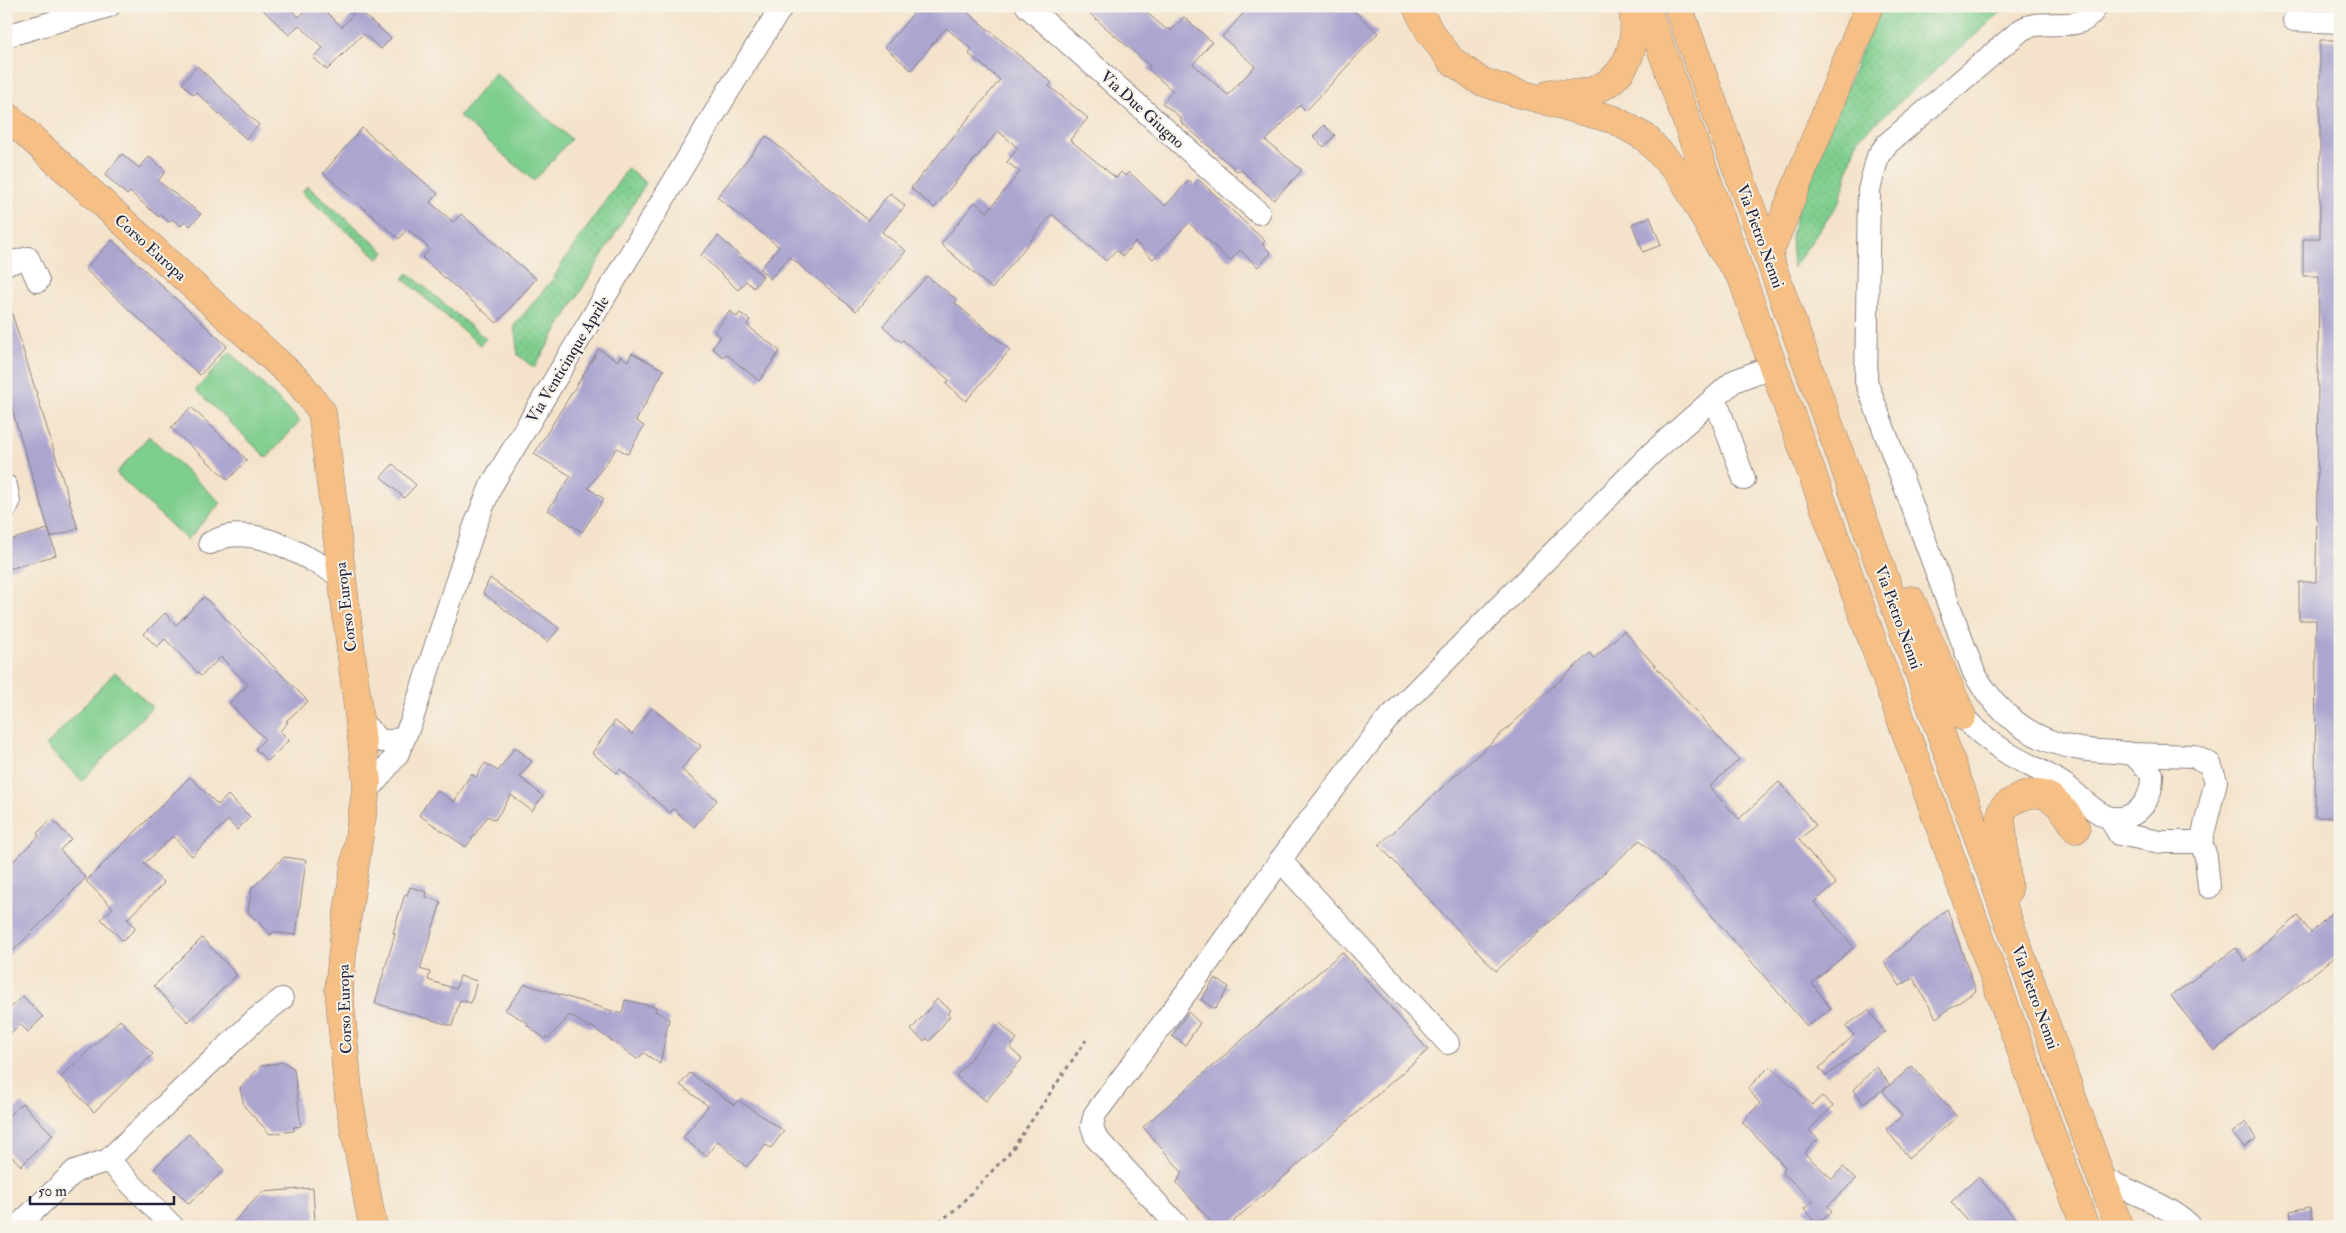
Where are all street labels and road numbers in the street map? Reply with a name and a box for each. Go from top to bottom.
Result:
street label: Via Due Giugno [1096,67,1189,153]
street label: Via Pietro Nenni [1732,182,1788,291]
street label: Corso Europa [110,210,191,286]
street label: Via Venticinque Aprile [522,292,615,427]
street label: Corso Europa [331,560,362,653]
street label: Via Pietro Nenni [1870,563,1926,672]
street label: Via Pietro Nenni [2007,943,2063,1052]
street label: Corso Europa [333,963,358,1054]

